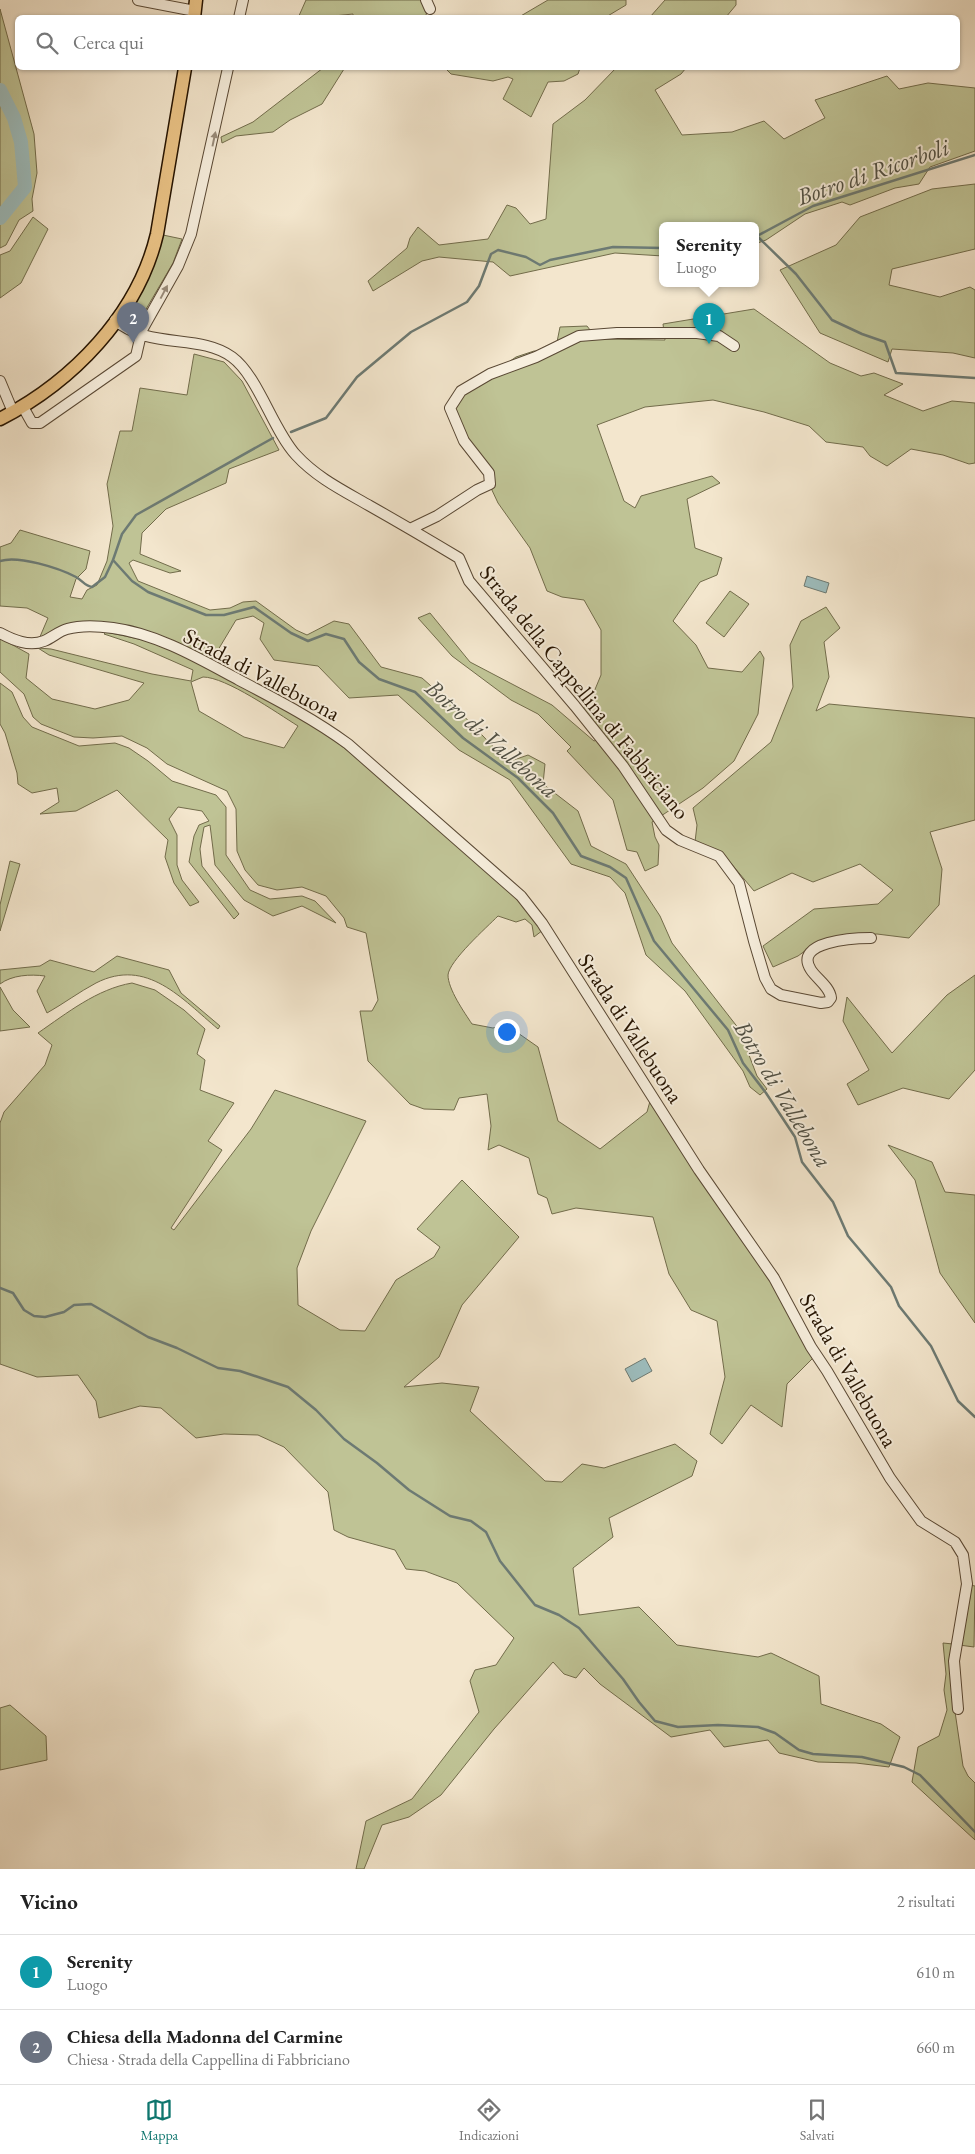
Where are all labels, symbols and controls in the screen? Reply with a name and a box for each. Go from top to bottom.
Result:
search box [15,15,960,70]
icon: search [33,29,61,57]
text: Cerca qui [73,30,144,55]
one-way arrow [210,131,218,146]
water label: Botro di Ricorboli [792,131,954,212]
popup [659,222,759,287]
text: Serenity [676,232,742,257]
text: Luogo [676,257,717,278]
one-way arrow [160,285,168,300]
pin: 2 [117,302,149,343]
pin: 1 [693,303,725,344]
street label: Strada della Cappellina di Fabbriciano [473,559,696,825]
street label: Strada di Vallebuona [178,621,345,728]
water label: Botro di Vallebona [418,672,565,805]
street label: Strada di Vallebuona [571,948,690,1109]
water label: Botro di Vallebona [727,1013,840,1173]
your location [494,1019,520,1045]
street label: Strada di Vallebuona [793,1288,905,1453]
text: Vicino [20,1888,78,1915]
text: 2 risultati [897,1891,955,1912]
text: Serenity [67,1949,133,1974]
text: 1 [32,1962,40,1983]
text: 610 m [916,1962,955,1983]
text: Luogo [67,1974,108,1995]
text: Chiesa della Madonna del Carmine [67,2024,343,2049]
text: 2 [32,2037,40,2058]
text: 660 m [916,2037,955,2058]
text: Chiesa · Strada della Cappellina di Fabbriciano [67,2049,350,2070]
tab: Mappa [140,2096,178,2144]
tab: Indicazioni [459,2096,519,2144]
tab: Salvati [800,2096,835,2144]

